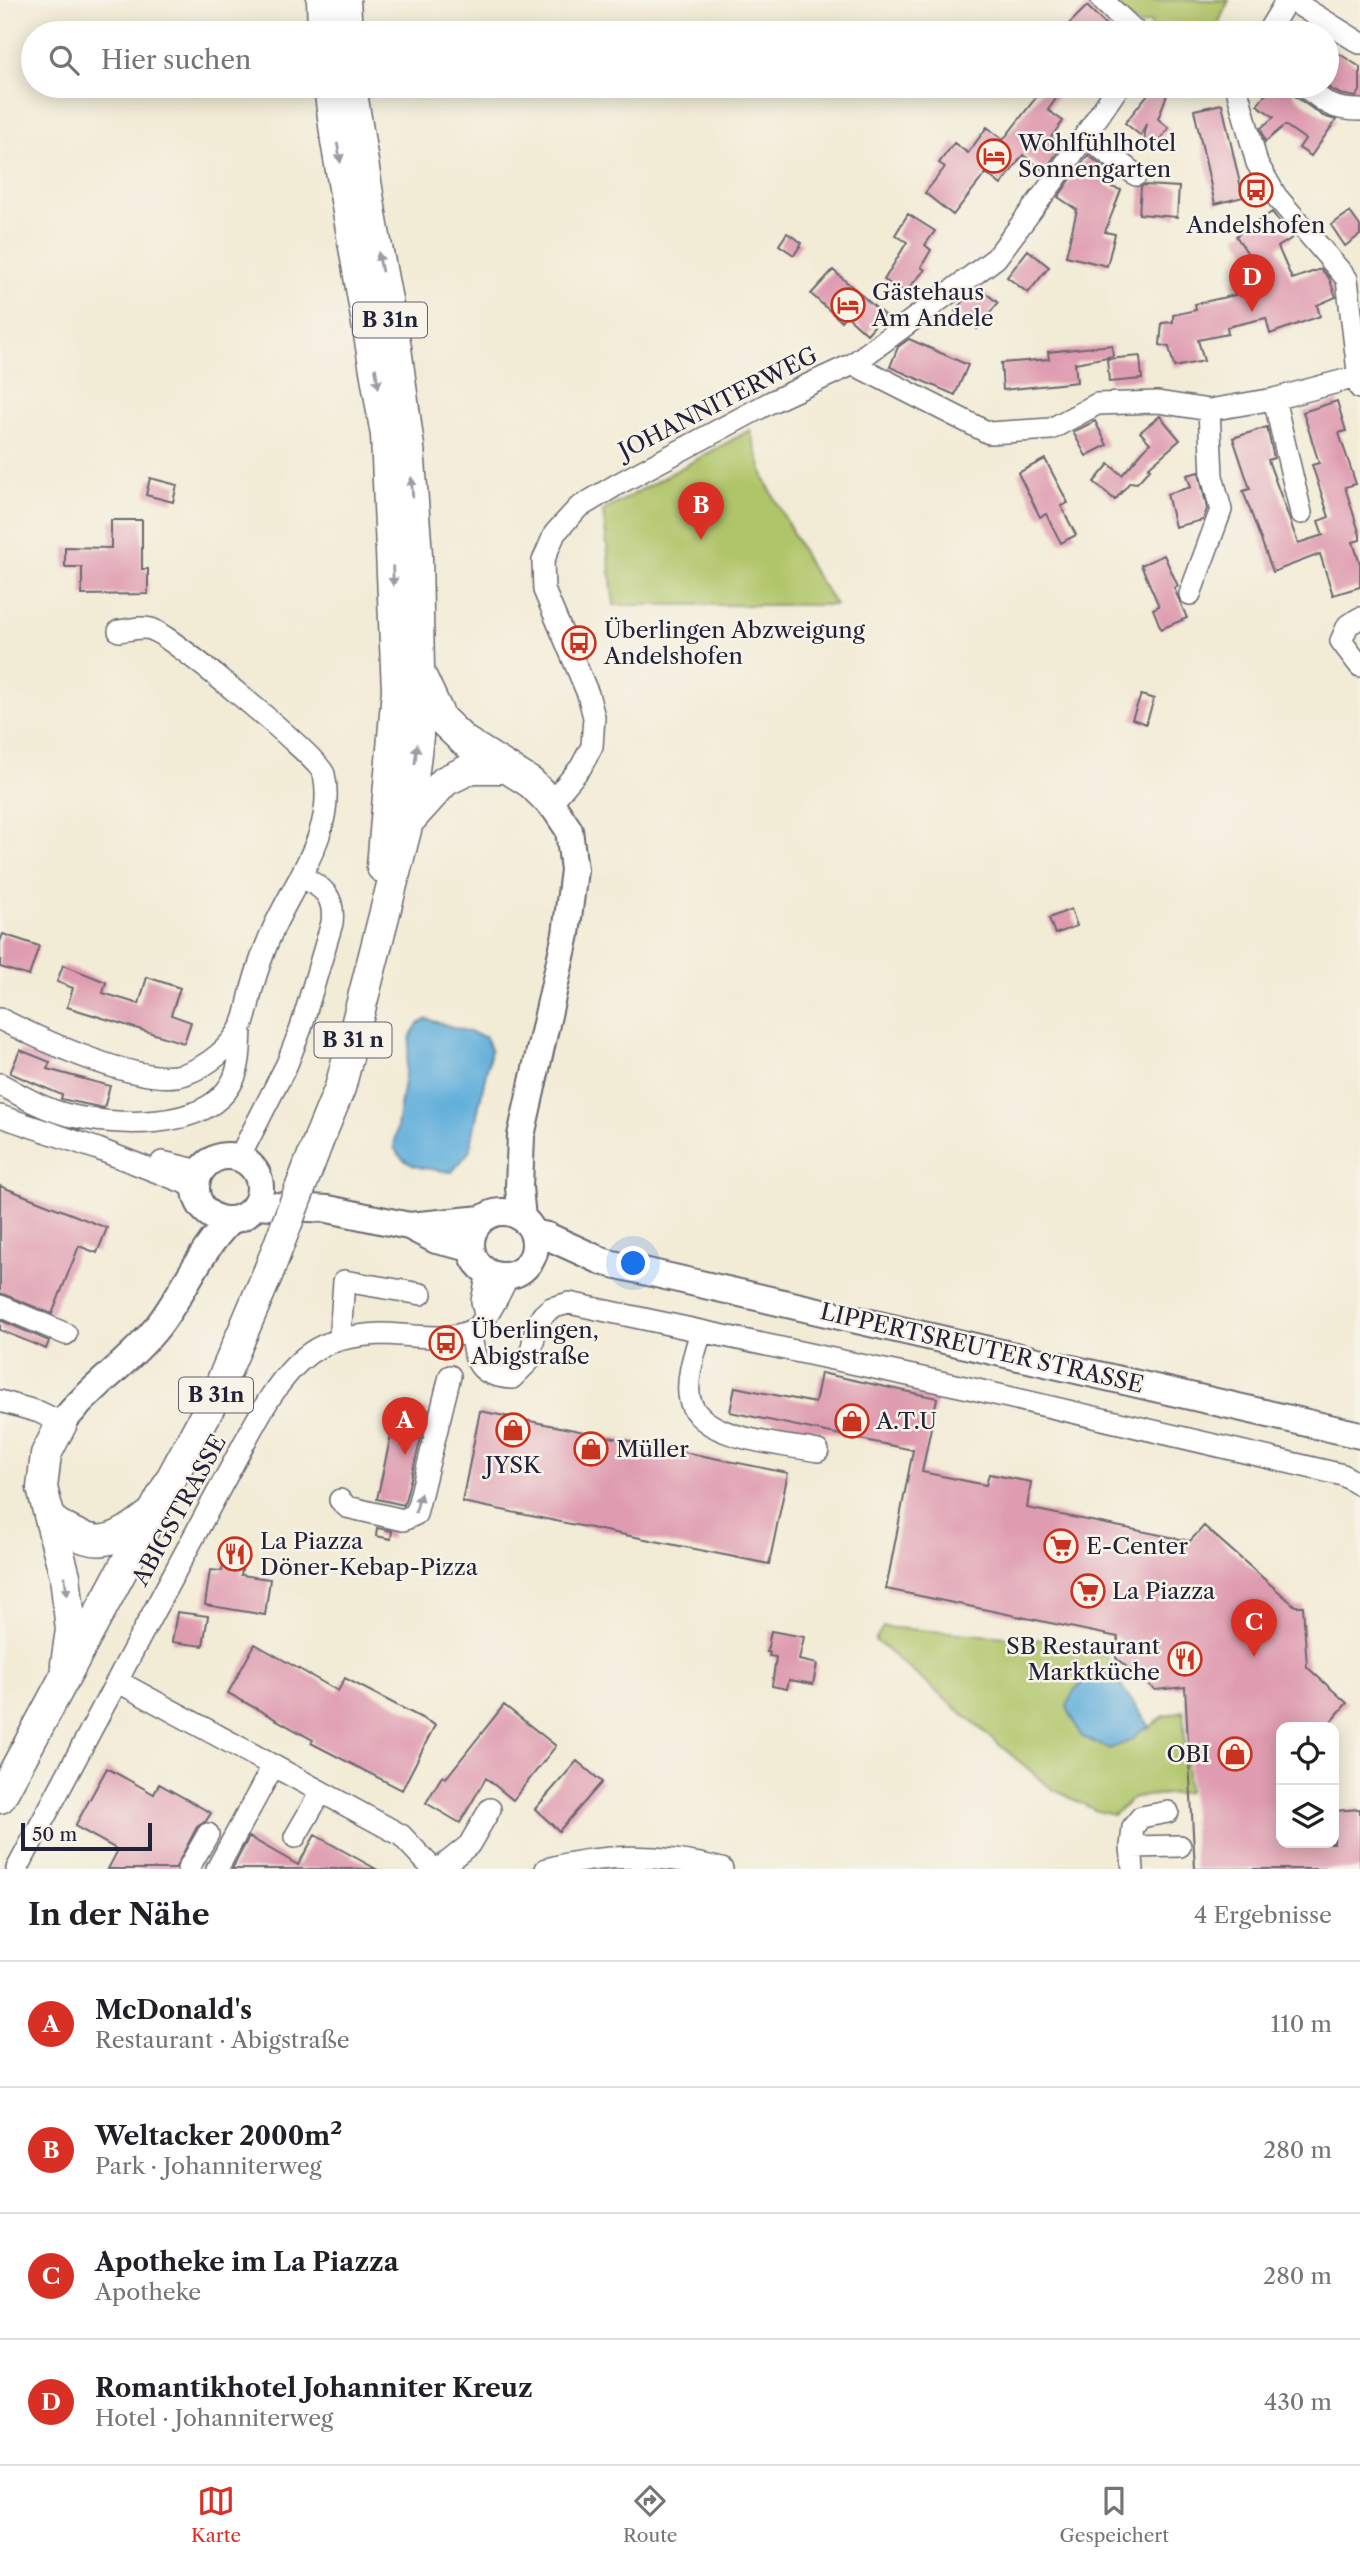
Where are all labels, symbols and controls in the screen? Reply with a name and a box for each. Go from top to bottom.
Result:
search box [21,21,1339,98]
icon: search [45,41,83,79]
text: Hier suchen [101,44,251,76]
place label: Wohlfühlhotel Sonnengarten [1017,129,1176,183]
hotel icon: Wohlfühlhotel Sonnengarten [975,137,1013,175]
one-way arrow [334,142,345,164]
bus stop icon: Andelshofen [1237,171,1275,209]
place label: Andelshofen [1186,211,1325,239]
one-way arrow [374,251,385,273]
pin: D [1229,254,1275,312]
place label: Gästehaus Am Andele [871,278,994,332]
hotel icon: Gästehaus Am Andele [829,286,867,324]
road number: B 31n [353,302,427,338]
street label: JOHANNITERWEG [611,341,822,467]
one-way arrow [372,367,383,389]
one-way arrow [406,476,417,498]
pin: B [678,482,724,540]
one-way arrow [387,566,398,588]
place label: Überlingen Abzweigung Andelshofen [603,616,866,670]
bus stop icon: Überlingen Abzweigung Andelshofen [560,624,598,662]
one-way arrow [410,743,421,765]
road number: B 31 n [314,1023,392,1058]
your location [616,1246,650,1280]
street label: LIPPERTSREUTER STRASSE [818,1297,1146,1399]
place label: Überlingen, Abigstraße [470,1316,599,1370]
bus stop icon: Überlingen, Abigstraße [427,1324,465,1362]
road number: B 31n [179,1378,253,1412]
pin: A [382,1397,428,1455]
shop icon: A.T.U [833,1402,871,1440]
place label: A.T.U [875,1407,937,1435]
shop icon: JYSK [494,1411,532,1449]
street label: ABIGSTRASSE [125,1430,232,1591]
shop icon: Müller [572,1430,610,1468]
place label: Müller [616,1435,689,1463]
place label: JYSK [482,1451,542,1479]
one-way arrow [414,1492,424,1513]
place label: La Piazza Döner-Kebap-Pizza [260,1527,479,1581]
supermarket icon: E-Center [1042,1527,1080,1565]
place label: E-Center [1086,1532,1188,1560]
restaurant icon: La Piazza Döner-Kebap-Pizza [216,1535,254,1573]
supermarket icon: La Piazza [1069,1572,1107,1610]
one-way arrow [61,1575,72,1597]
place label: La Piazza [1112,1577,1216,1605]
pin: C [1231,1599,1277,1657]
place label: SB Restaurant Marktküche [1006,1632,1160,1686]
restaurant icon: SB Restaurant Marktküche [1166,1640,1204,1678]
map controls [1276,1722,1339,1848]
button: locate [1276,1722,1339,1785]
shop icon: OBI [1216,1735,1254,1773]
place label: OBI [1166,1740,1210,1768]
button: layers [1276,1785,1339,1848]
scale bar [21,1820,152,1852]
text: 50 m [32,1823,77,1846]
text: In der Nähe [28,1896,210,1933]
text: 4 Ergebnisse [1194,1901,1332,1929]
text: McDonald's [95,1994,252,2026]
text: A [42,2010,60,2038]
text: 110 m [1271,2010,1332,2038]
text: Restaurant · Abigstraße [95,2026,350,2054]
text: Weltacker 2000m² [95,2120,342,2152]
text: B [42,2136,60,2164]
text: 280 m [1263,2136,1332,2164]
text: Park · Johanniterweg [95,2152,322,2180]
text: Apotheke im La Piazza [95,2246,399,2278]
text: C [42,2262,60,2290]
text: 280 m [1263,2262,1332,2290]
text: Apotheke [95,2278,201,2306]
text: Romantikhotel Johanniter Kreuz [95,2372,533,2404]
text: D [41,2388,61,2416]
text: 430 m [1264,2388,1332,2416]
text: Hotel · Johanniterweg [95,2404,333,2432]
tab: Karte [191,2482,241,2547]
tab: Route [623,2482,678,2547]
tab: Gespeichert [1059,2482,1169,2547]

